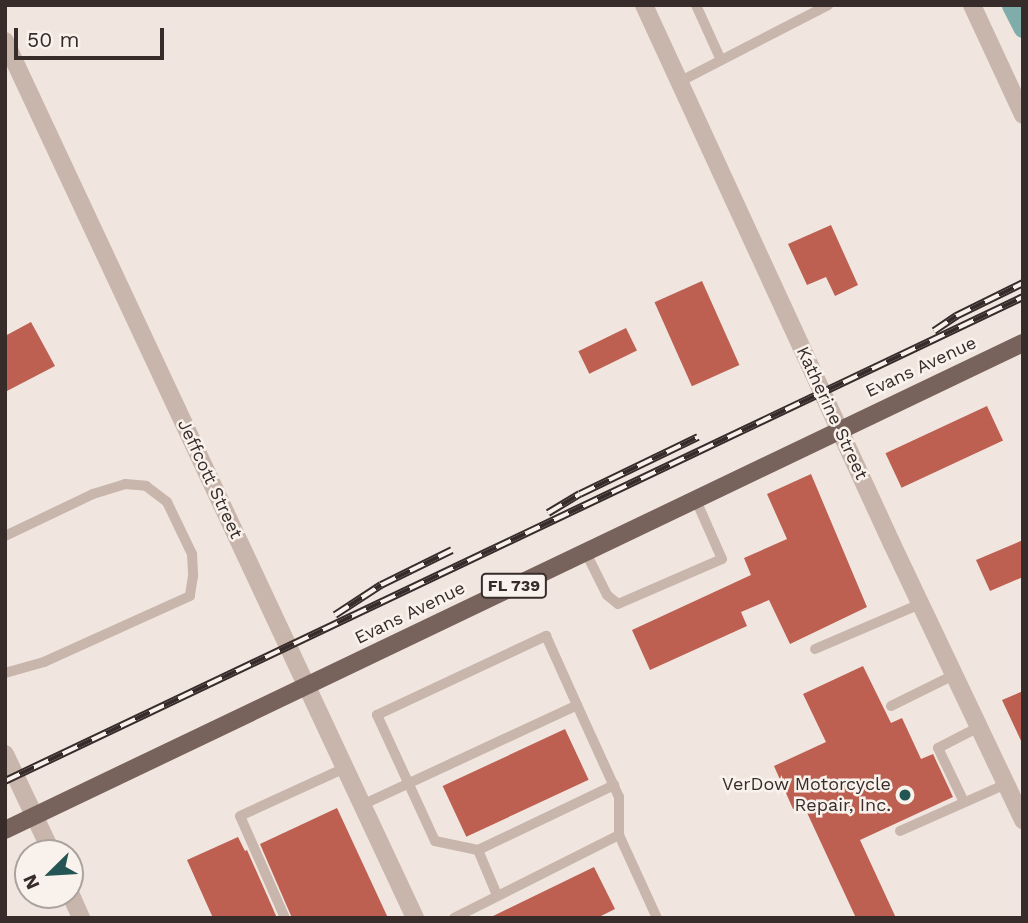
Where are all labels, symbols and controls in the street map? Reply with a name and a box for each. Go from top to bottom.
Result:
scale bar [18,14,168,58]
text: 50 m [27,27,79,52]
street label: Evans Avenue [862,332,980,402]
street label: Katherine Street [792,343,872,483]
street label: Jeffcott Street [173,416,247,542]
road number: FL 739 [479,573,549,598]
street label: Evans Avenue [351,577,469,649]
place label: VerDow Motorcycle Repair, Inc. [722,774,891,816]
marker: VerDow Motorcycle Repair, Inc. [897,787,913,803]
north arrow [14,839,84,909]
text: N [18,871,45,893]

